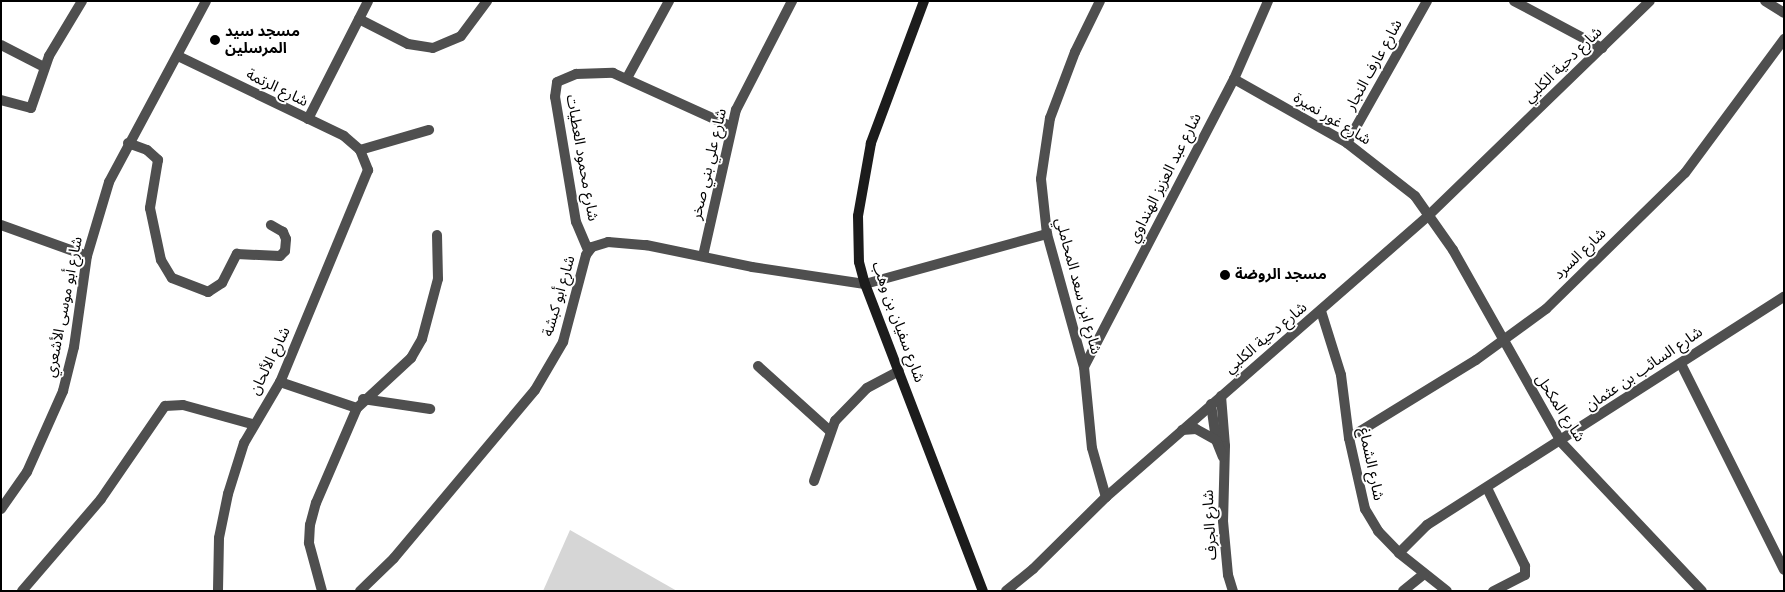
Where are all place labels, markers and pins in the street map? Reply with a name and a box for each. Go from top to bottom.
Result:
place label: مسجد سيد المرسلين [225,22,300,57]
marker: مسجد سيد المرسلين [209,34,221,46]
place label: مسجد الروضة [1235,266,1327,284]
marker: مسجد الروضة [1219,269,1231,281]

